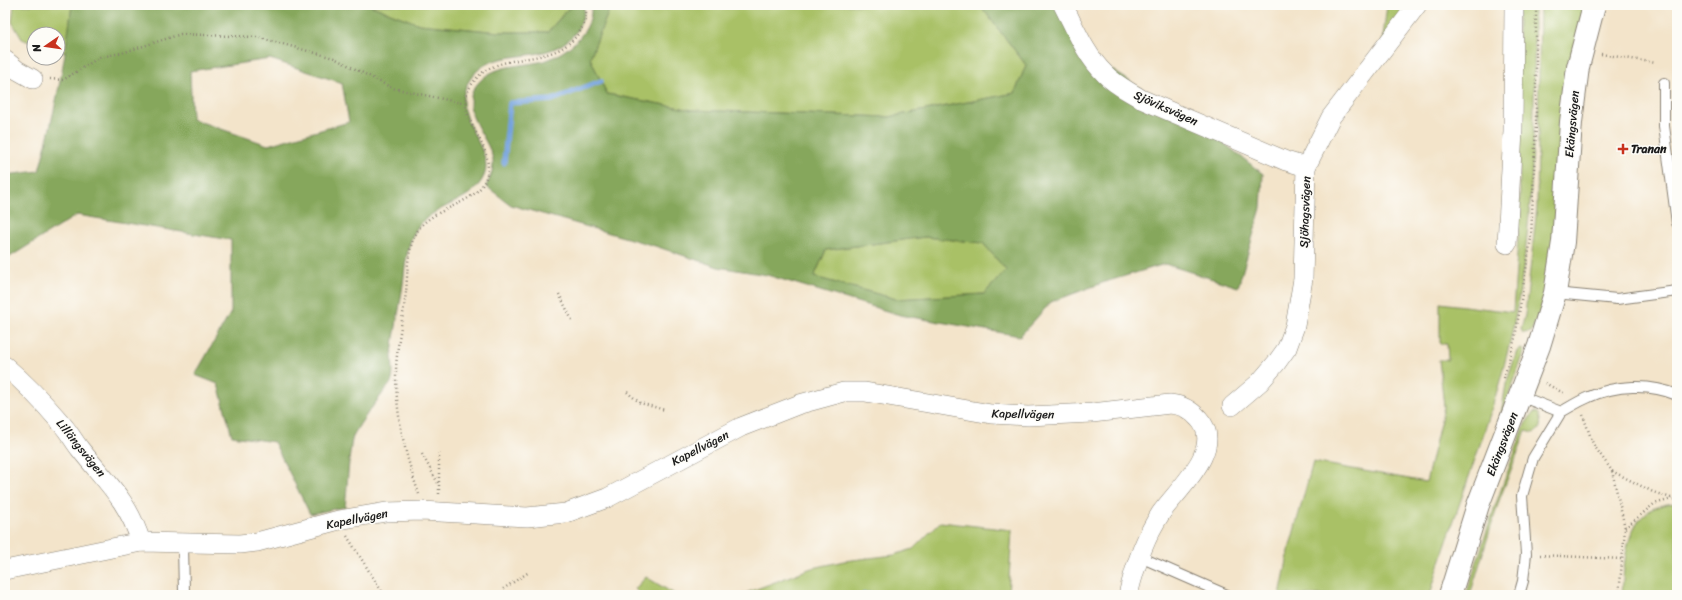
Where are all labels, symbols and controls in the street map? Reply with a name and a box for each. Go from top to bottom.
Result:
north arrow [26,26,66,66]
text: N [27,42,47,55]
street label: Sjöviksvägen [1130,84,1202,132]
street label: Ekängsvägen [1558,89,1586,159]
place label: Tranan [1631,138,1667,160]
marker: Tranan [1618,144,1628,154]
street label: Sjöhagsvägen [1293,175,1317,248]
street label: Kapellvägen [991,402,1055,426]
street label: Ekängsvägen [1480,408,1525,479]
street label: Lillängsvägen [50,414,112,483]
street label: Kapellvägen [667,424,733,472]
street label: Kapellvägen [324,502,390,536]

